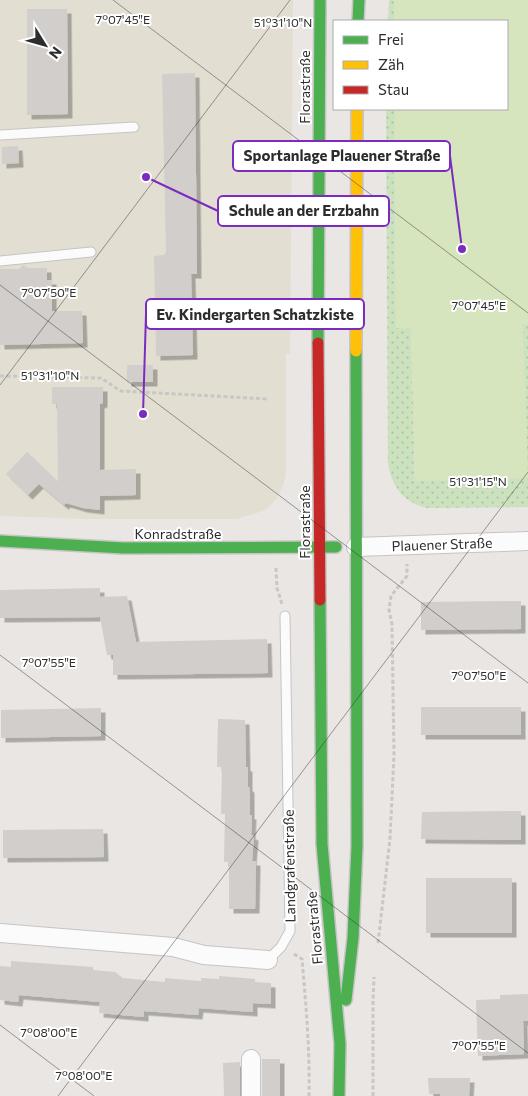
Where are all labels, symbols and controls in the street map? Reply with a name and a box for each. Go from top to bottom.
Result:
text: 7°07'45"E [96,12,150,26]
text: 51°31'10"N [254,15,312,29]
north arrow [20,20,70,70]
legend [333,20,508,110]
text: Frei [378,30,404,48]
text: N [46,44,66,62]
street label: Florastraße [296,50,313,124]
text: Zäh [378,55,404,73]
text: Stau [378,80,409,98]
callout: Sportanlage Plauener Straße [233,141,450,171]
text: Sportanlage Plauener Straße [244,146,441,164]
callout: Schule an der Erzbahn [218,196,389,226]
text: Schule an der Erzbahn [229,201,379,219]
text: 7°07'50"E [22,285,76,299]
text: 7°07'45"E [452,298,506,312]
callout: Ev. Kindergarten Schatzkiste [146,299,364,329]
text: Ev. Kindergarten Schatzkiste [156,305,354,323]
text: 51°31'10"N [21,368,79,382]
text: 51°31'15"N [449,474,507,488]
street label: Florastraße [296,485,313,559]
street label: Konradstraße [135,525,221,542]
street label: Plauener Straße [391,534,493,554]
text: 7°07'55"E [22,655,76,669]
text: 7°07'50"E [452,668,506,682]
street label: Landgrafenstraße [280,809,298,923]
street label: Florastraße [302,891,326,965]
text: 7°08'00"E [21,1025,77,1039]
text: 7°07'55"E [452,1038,506,1052]
text: 7°08'00"E [56,1068,112,1082]

